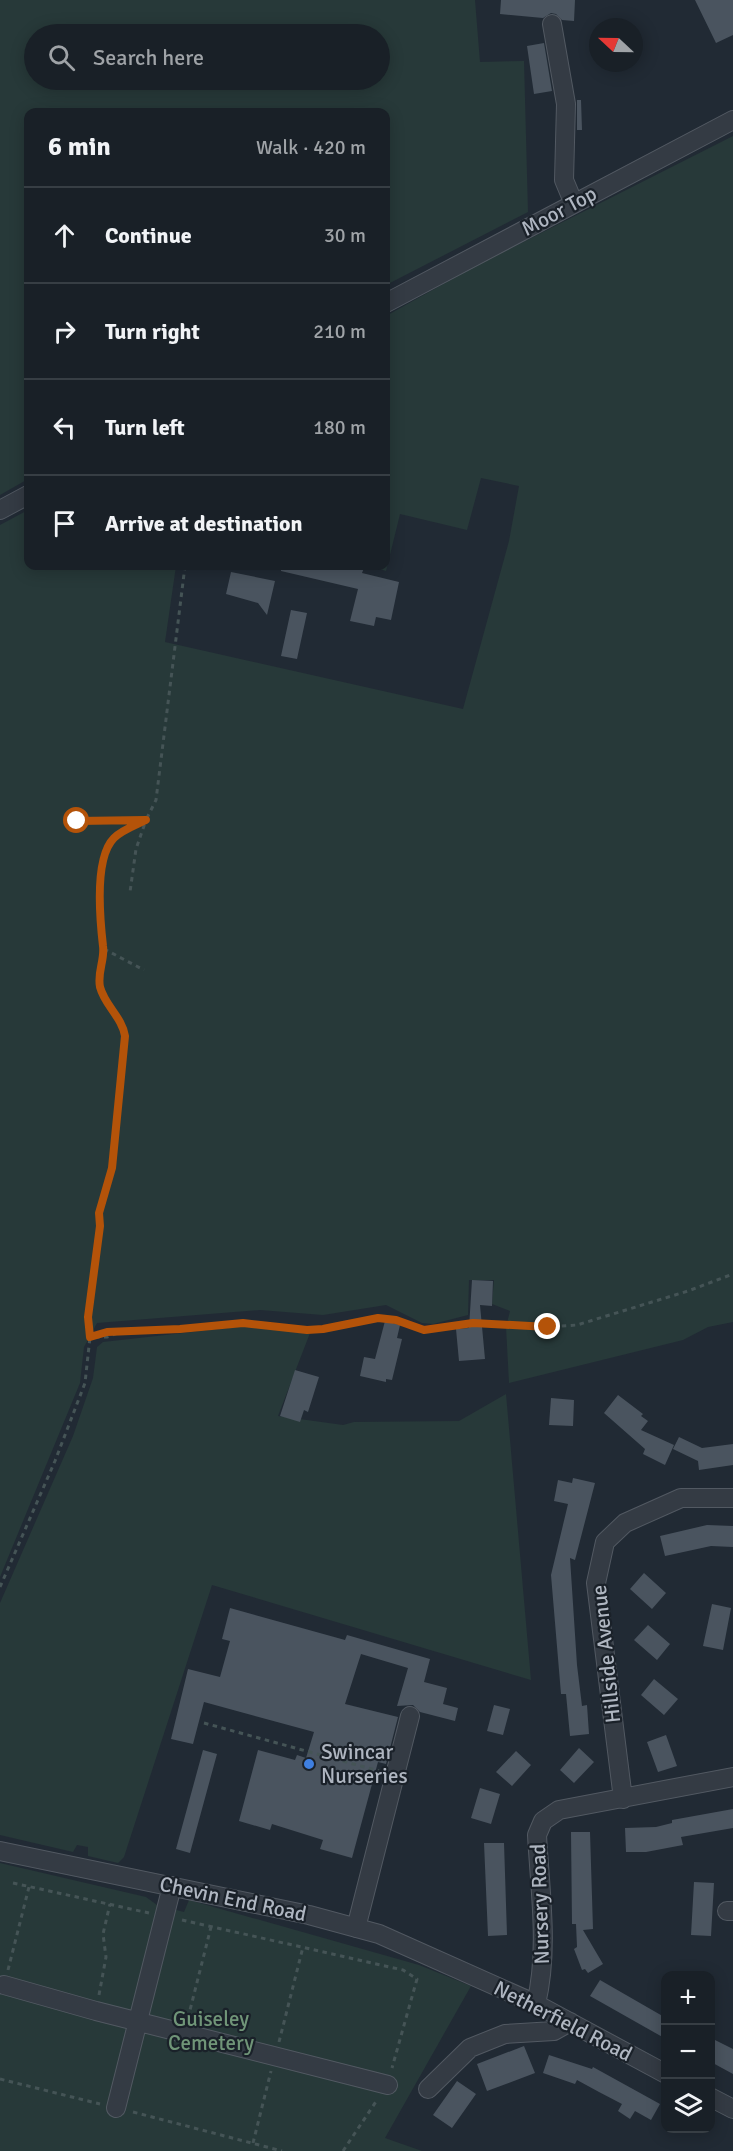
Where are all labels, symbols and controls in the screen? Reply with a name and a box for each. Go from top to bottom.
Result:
north arrow [589,18,643,72]
search box [24,24,390,90]
icon: search [45,41,78,74]
text: Search here [93,44,204,71]
text: 6 min [48,131,111,163]
text: Walk · 420 m [256,135,366,160]
street label: Moor Top [517,180,601,242]
icon: ahead [48,219,81,252]
text: Continue [105,222,192,249]
text: 30 m [324,223,366,248]
icon: right [48,315,81,348]
text: Turn right [105,318,200,345]
text: 210 m [313,319,366,344]
icon: left [48,411,81,444]
text: Turn left [105,414,185,441]
text: 180 m [313,415,366,440]
icon: arrive [48,507,81,540]
text: Arrive at destination [105,510,302,537]
route start [63,807,89,833]
route end [534,1313,560,1339]
street label: Hillside Avenue [586,1584,626,1724]
place label: Swincar Nurseries [321,1739,408,1789]
marker: Swincar Nurseries [302,1757,316,1771]
street label: Nursery Road [525,1843,555,1965]
street label: Chevin End Road [157,1871,309,1927]
map controls [661,1971,715,2133]
button: + [661,1971,715,2025]
street label: Netherfield Road [489,1975,637,2067]
park label: Guiseley Cemetery [168,2006,254,2056]
button: − [661,2025,715,2079]
button: layers [661,2079,715,2133]

